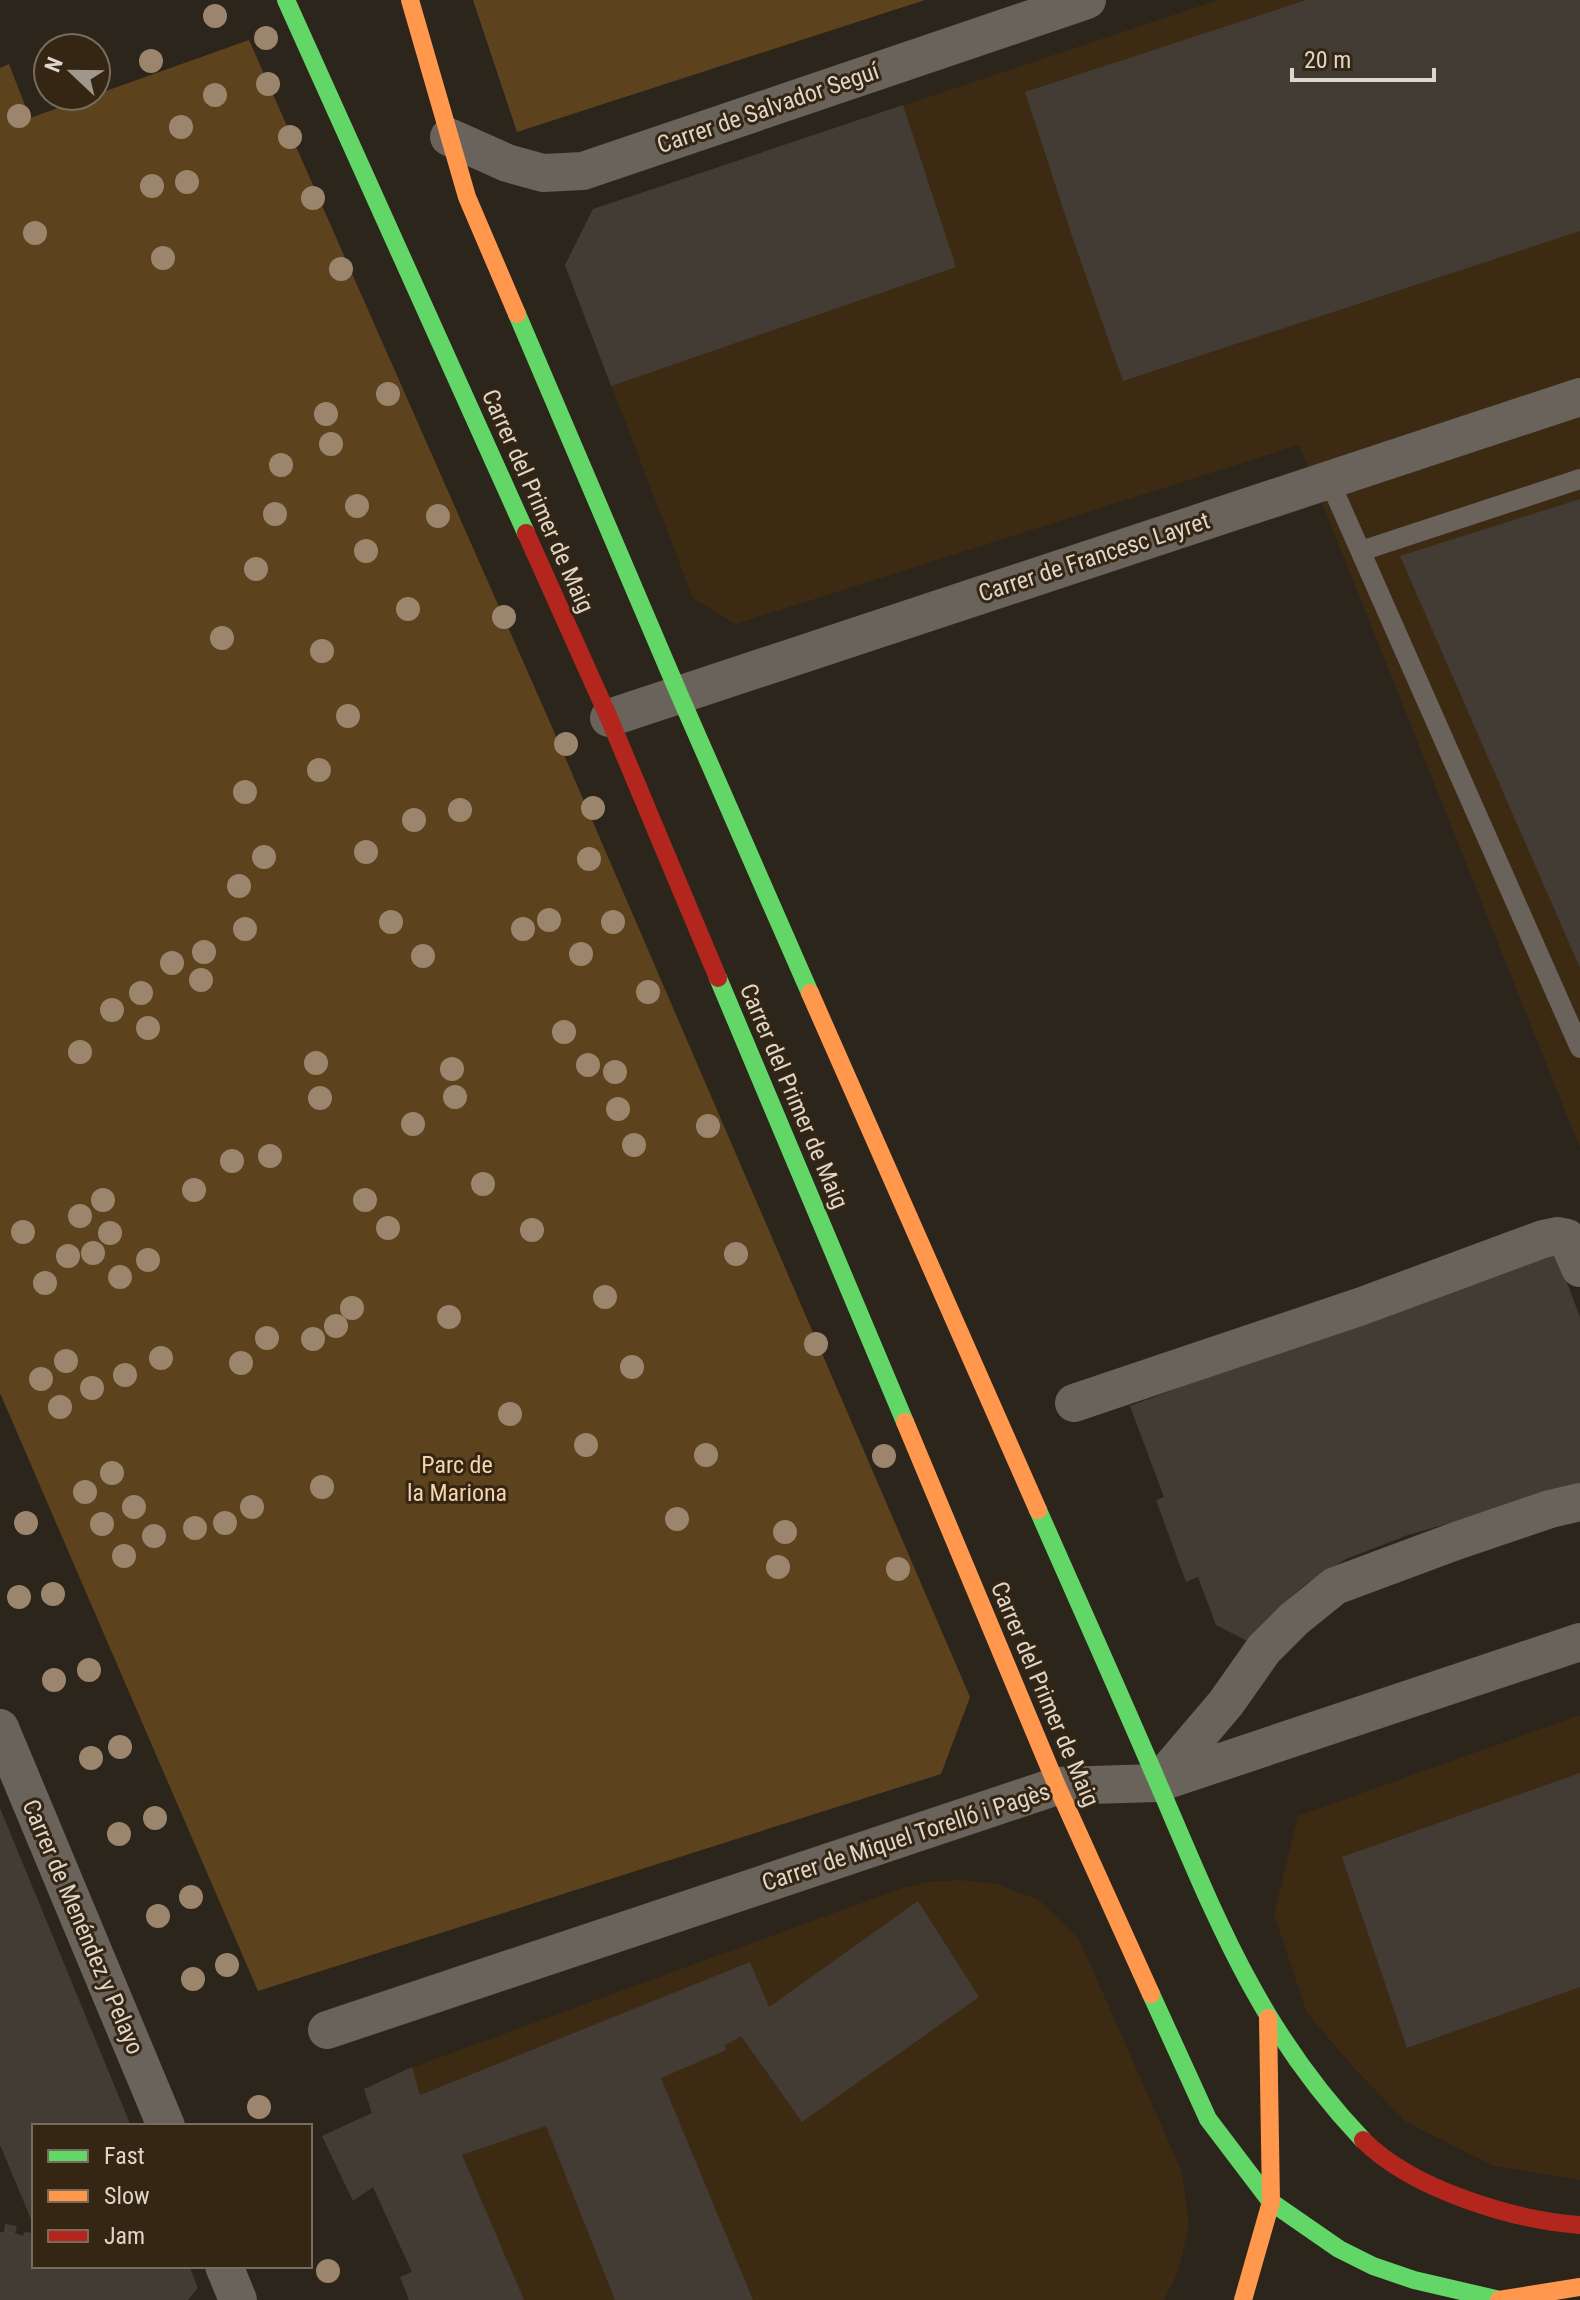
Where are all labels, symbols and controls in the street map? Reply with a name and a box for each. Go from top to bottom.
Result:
north arrow [32,32,112,112]
scale bar [1292,32,1434,82]
text: 20 m [1304,46,1351,74]
text: N [40,54,68,76]
street label: Carrer de Salvador Seguí [653,56,884,159]
street label: Carrer del Primer de Maig [476,385,600,617]
street label: Carrer de Francesc Layret [975,506,1213,608]
street label: Carrer del Primer de Maig [734,979,854,1213]
park label: Parc de la Mariona [407,1451,507,1507]
street label: Carrer del Primer de Maig [985,1577,1105,1811]
street label: Carrer de Miquel Torelló i Pagès [758,1777,1054,1897]
street label: Carrer de Menéndez y Pelayo [17,1795,149,2059]
legend [32,2124,312,2268]
text: Fast [104,2142,145,2170]
text: Slow [104,2182,150,2210]
text: Jam [104,2222,145,2250]

